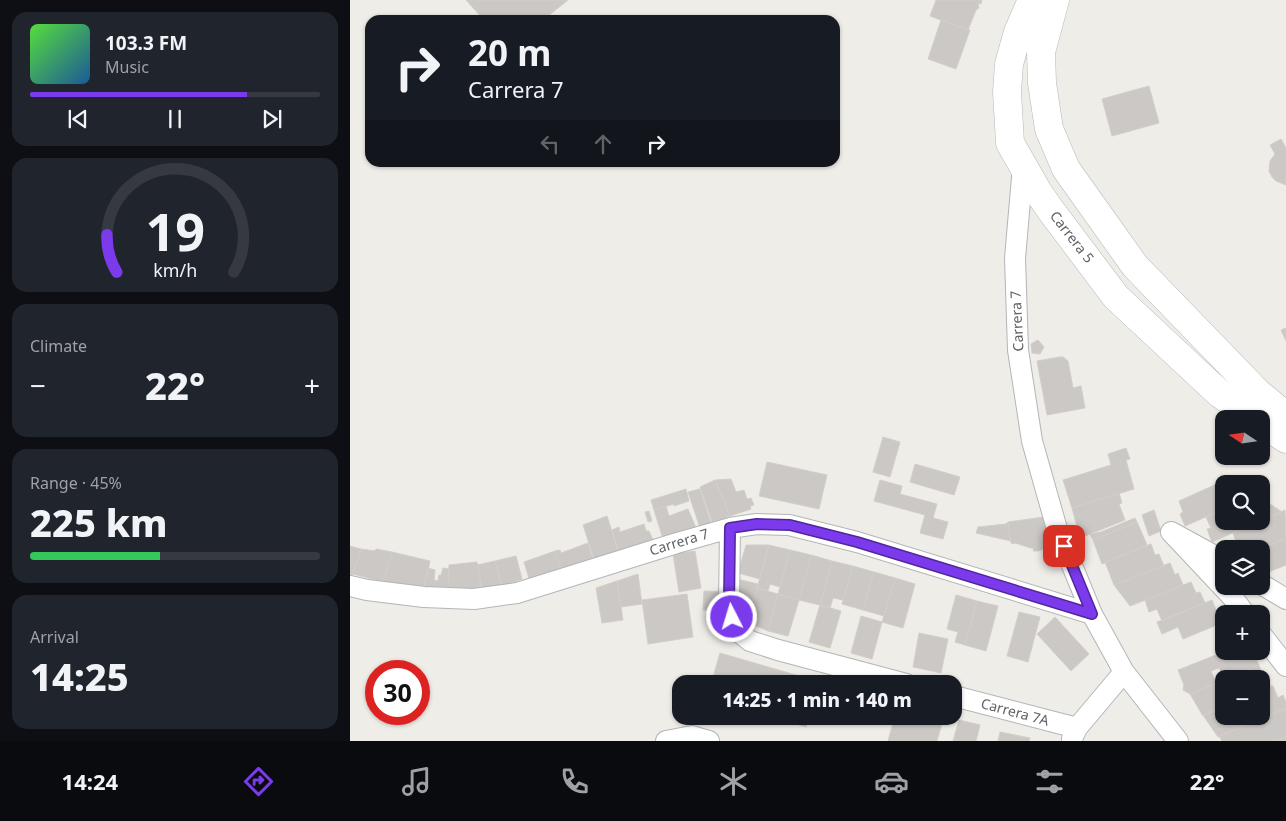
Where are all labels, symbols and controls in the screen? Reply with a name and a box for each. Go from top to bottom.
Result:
text: 20 m [468,29,551,76]
text: 103.3 FM [105,30,187,56]
icon: right [385,35,450,100]
text: Music [105,56,149,78]
text: Carrera 7 [468,74,564,104]
icon: previous [64,105,92,133]
icon: pause [161,105,189,133]
icon: next [258,105,286,133]
icon: left [536,130,564,158]
icon: ahead [589,130,617,158]
icon: right [642,130,670,158]
text: 19 [145,195,205,266]
street label: Carrera 5 [1046,207,1099,267]
text: km/h [153,258,197,282]
street label: Carrera 7 [1005,290,1028,352]
text: Climate [30,335,87,357]
text: 22° [145,359,205,411]
text: − [30,366,46,404]
text: + [304,366,320,404]
north arrow [1215,410,1270,465]
map controls [1215,410,1270,725]
text: Range · 45% [30,472,122,494]
button: search [1215,475,1270,530]
text: 225 km [30,496,168,548]
street label: Carrera 7 [647,524,711,560]
pin [1043,525,1085,567]
icon: arrive [1050,532,1078,560]
button: layers [1215,540,1270,595]
position arrow [705,590,757,642]
button: + [1215,605,1270,660]
text: Arrival [30,626,79,648]
text: 14:25 [30,650,129,702]
speed limit sign: 30 [365,660,430,725]
button: − [1215,670,1270,725]
text: 14:25 · 1 min · 140 m [722,687,912,713]
street label: Carrera 7A [979,693,1051,730]
icon: directions [241,764,276,799]
icon: music [399,764,434,799]
icon: phone [557,764,592,799]
icon: climate [716,764,751,799]
icon: car [874,764,909,799]
icon: filters [1032,764,1067,799]
text: 14:24 [62,766,118,796]
text: 22° [1190,766,1224,796]

